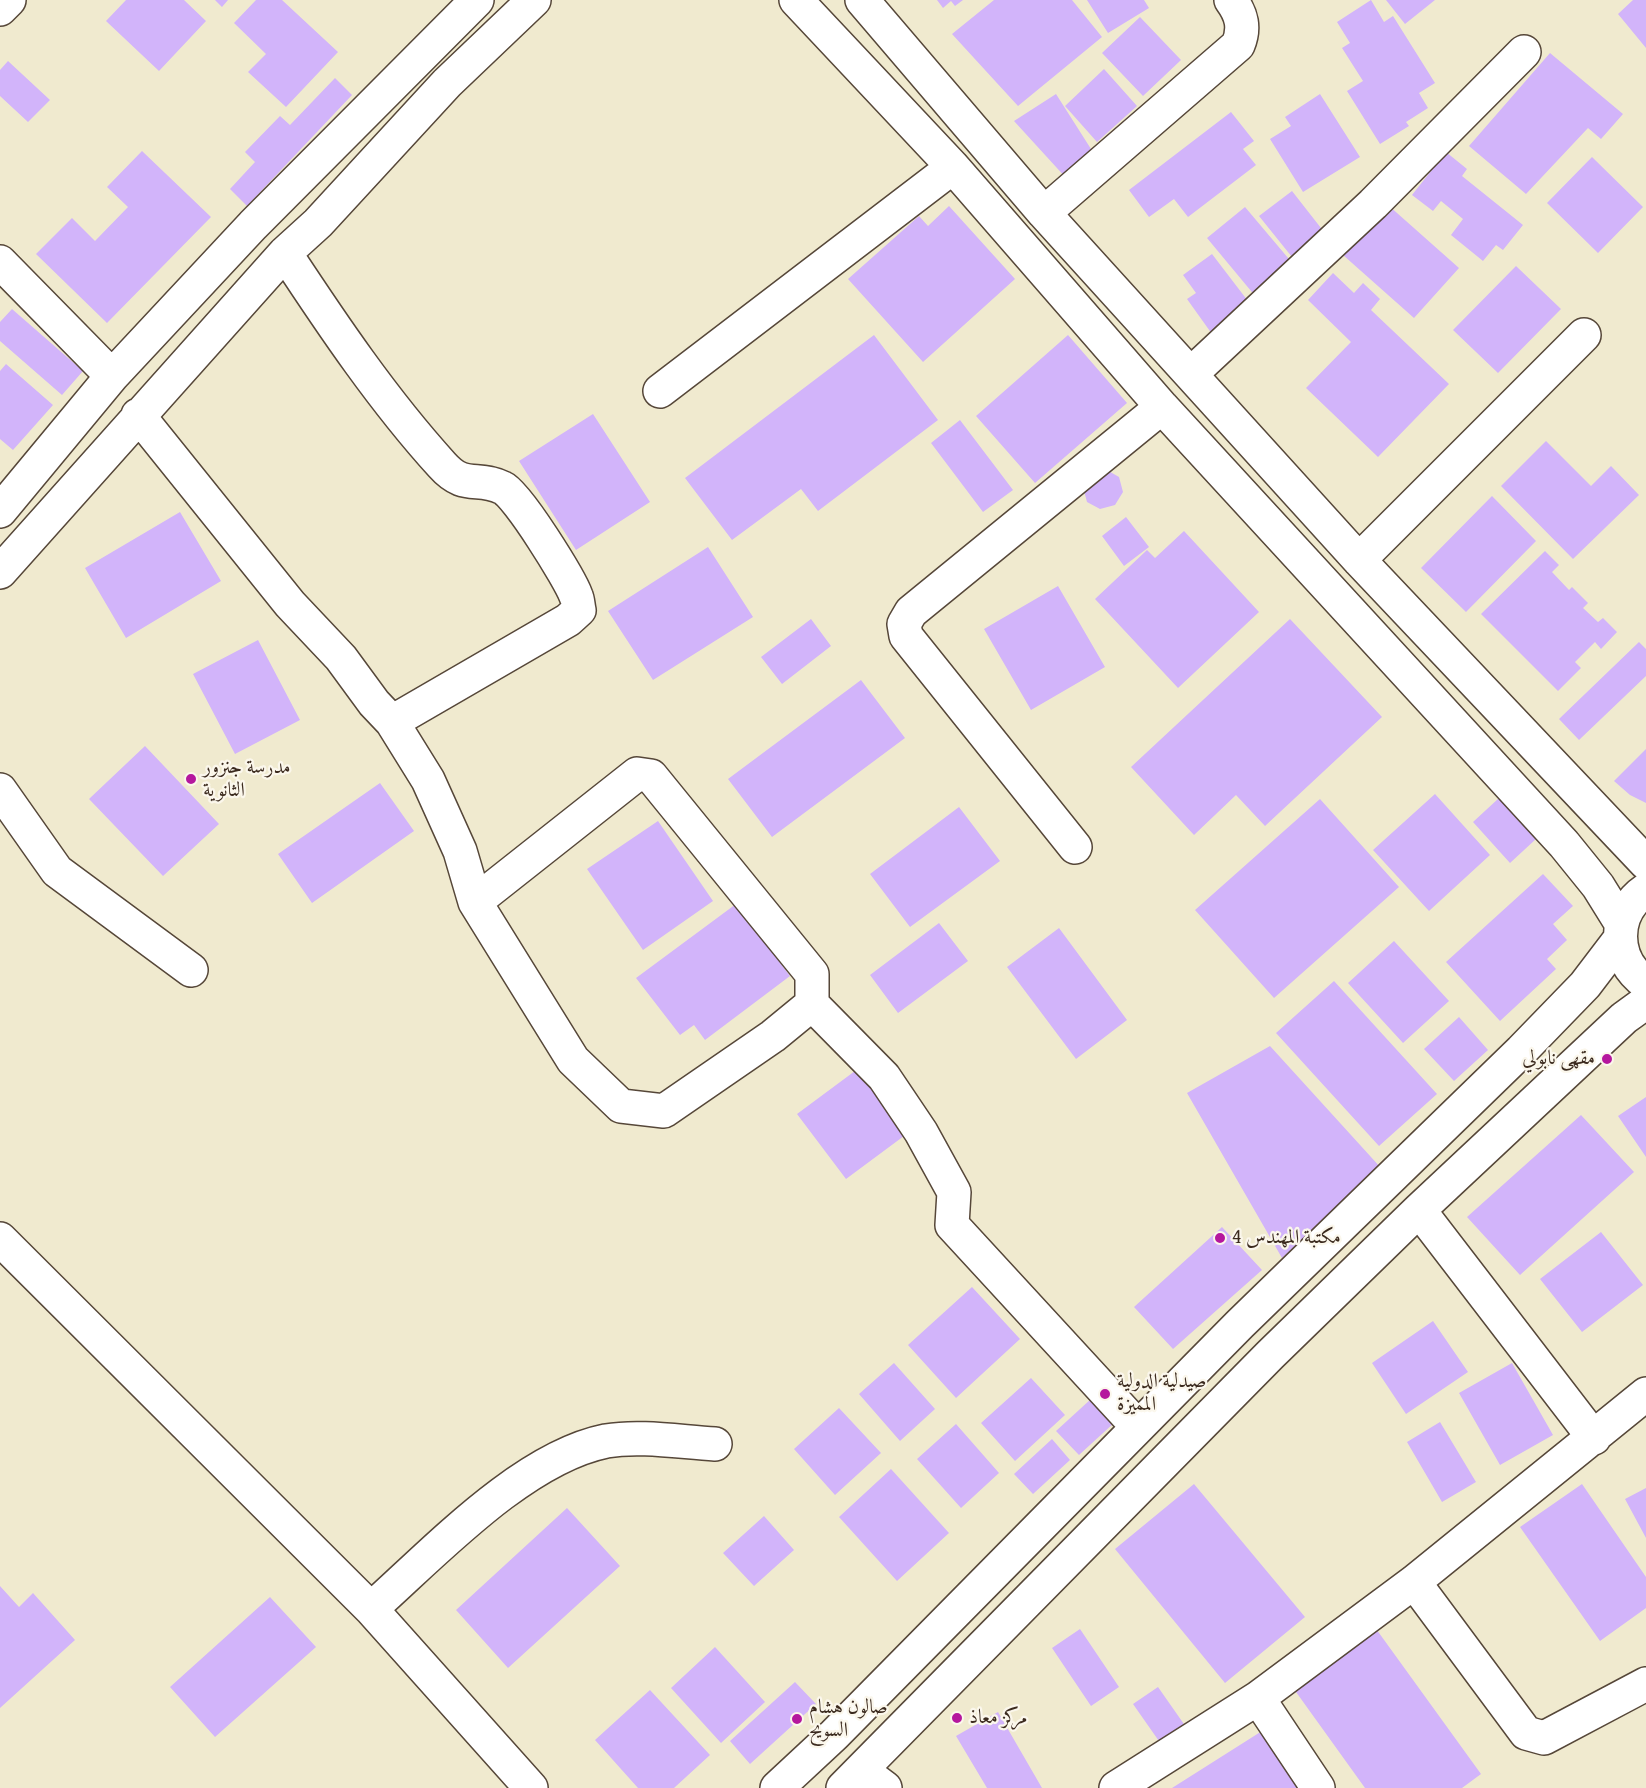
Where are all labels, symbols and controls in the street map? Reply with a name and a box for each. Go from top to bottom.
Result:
place label: مدرسة جنزور الثانوية [203,756,291,803]
marker: مدرسة جنزور الثانوية [184,772,198,786]
place label: مقهى نابولي [1522,1047,1595,1071]
marker: مقهى نابولي [1600,1052,1614,1066]
place label: مكتبة المهندس 4 [1232,1226,1341,1250]
marker: مكتبة المهندس 4 [1213,1231,1227,1245]
place label: صيدلية الدولية المميزة [1117,1370,1207,1417]
marker: صيدلية الدولية المميزة [1098,1387,1112,1401]
place label: صالون هشام السويح [809,1696,888,1743]
place label: مركز معاذ [969,1706,1028,1730]
marker: مركز معاذ [950,1711,964,1725]
marker: صالون هشام السويح [790,1712,804,1726]

